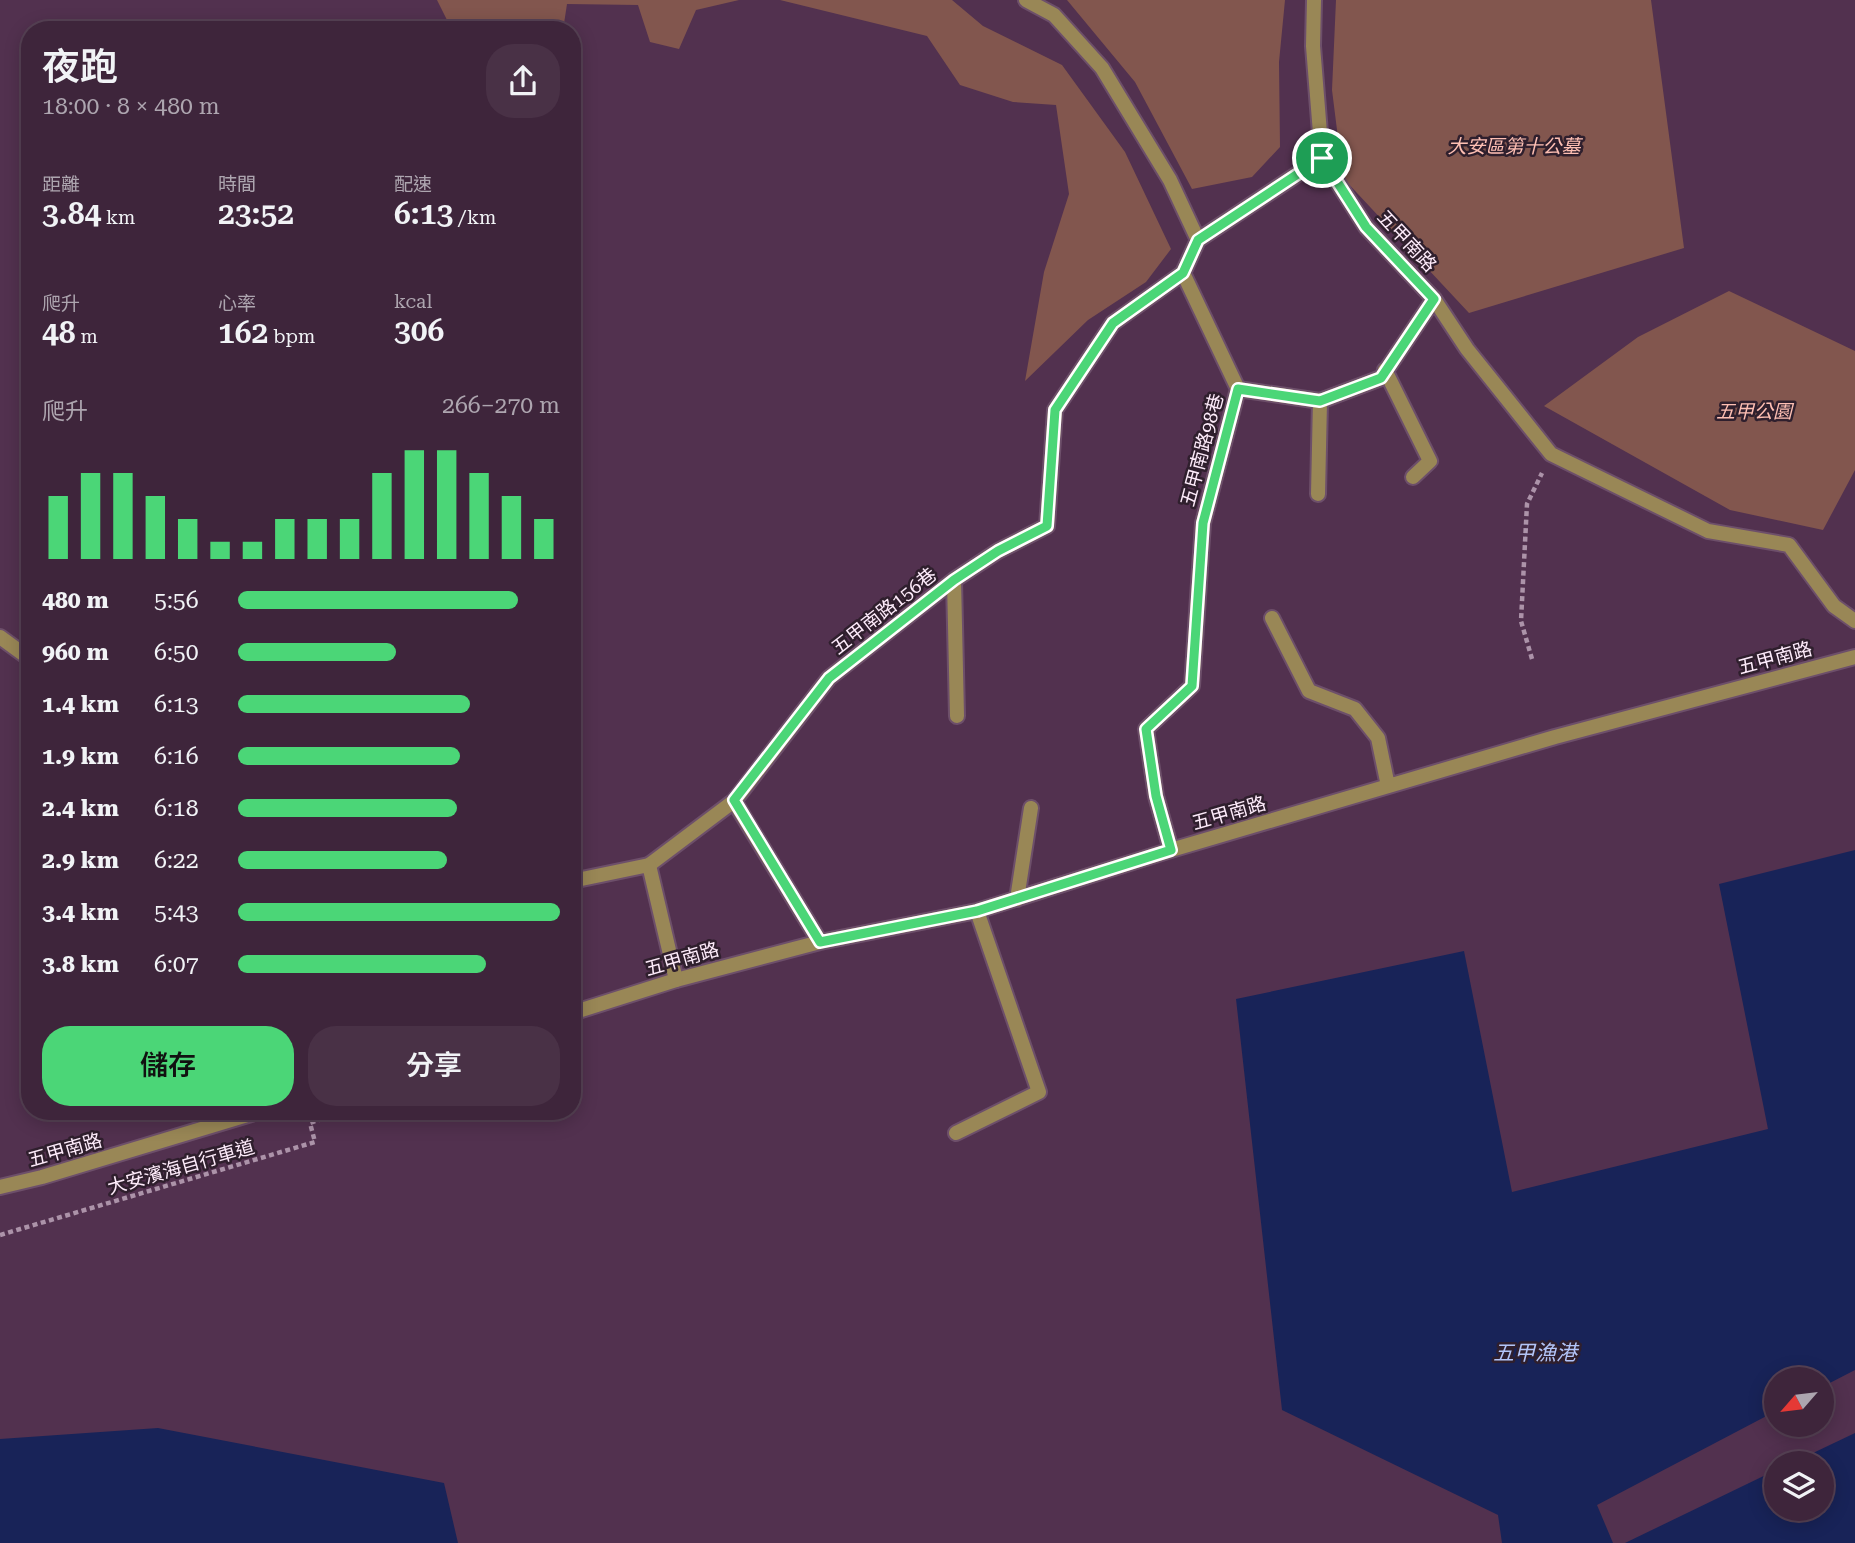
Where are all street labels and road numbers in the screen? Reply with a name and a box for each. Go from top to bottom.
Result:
street label: 五甲南路 [1373,205,1441,277]
street label: 五甲南路98巷 [1176,391,1228,509]
street label: 五甲南路156巷 [827,563,941,659]
street label: 五甲南路 [1735,637,1815,679]
street label: 五甲南路 [1189,791,1269,835]
street label: 五甲南路 [642,937,722,981]
street label: 五甲南路 [25,1128,105,1172]
street label: 大安濱海自行車道 [105,1135,257,1199]

